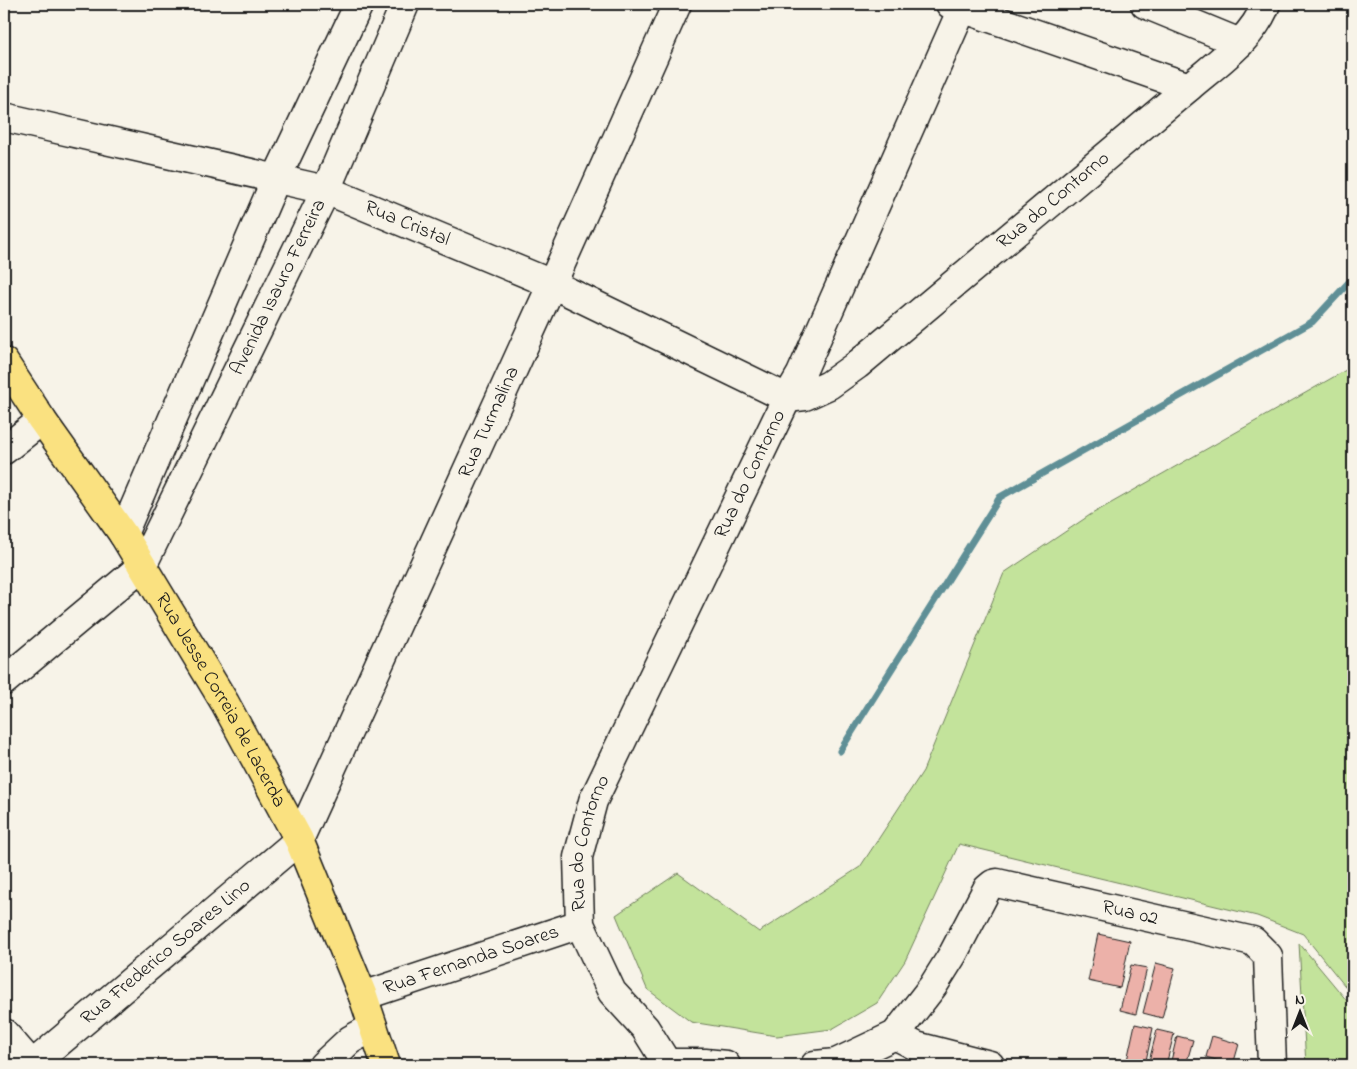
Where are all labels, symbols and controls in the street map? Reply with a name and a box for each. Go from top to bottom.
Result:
street label: Rua do Contorno [990,145,1116,257]
street label: Rua Cristal [360,193,454,254]
street label: Avenida Isauro Ferreira [223,194,334,380]
street label: Rua Turmalina [451,362,527,483]
street label: Rua do Contorno [707,405,794,544]
street label: Rua Jesse Correia de Lacerda [147,588,293,813]
street label: Rua do Contorno [563,770,618,912]
street label: Rua Frederico Soares Lino [74,872,257,1033]
street label: Rua 02 [1099,893,1161,934]
street label: Rua Fernanda Soares [380,917,563,1003]
north arrow [1274,986,1324,1036]
text: N [1295,990,1305,1011]

